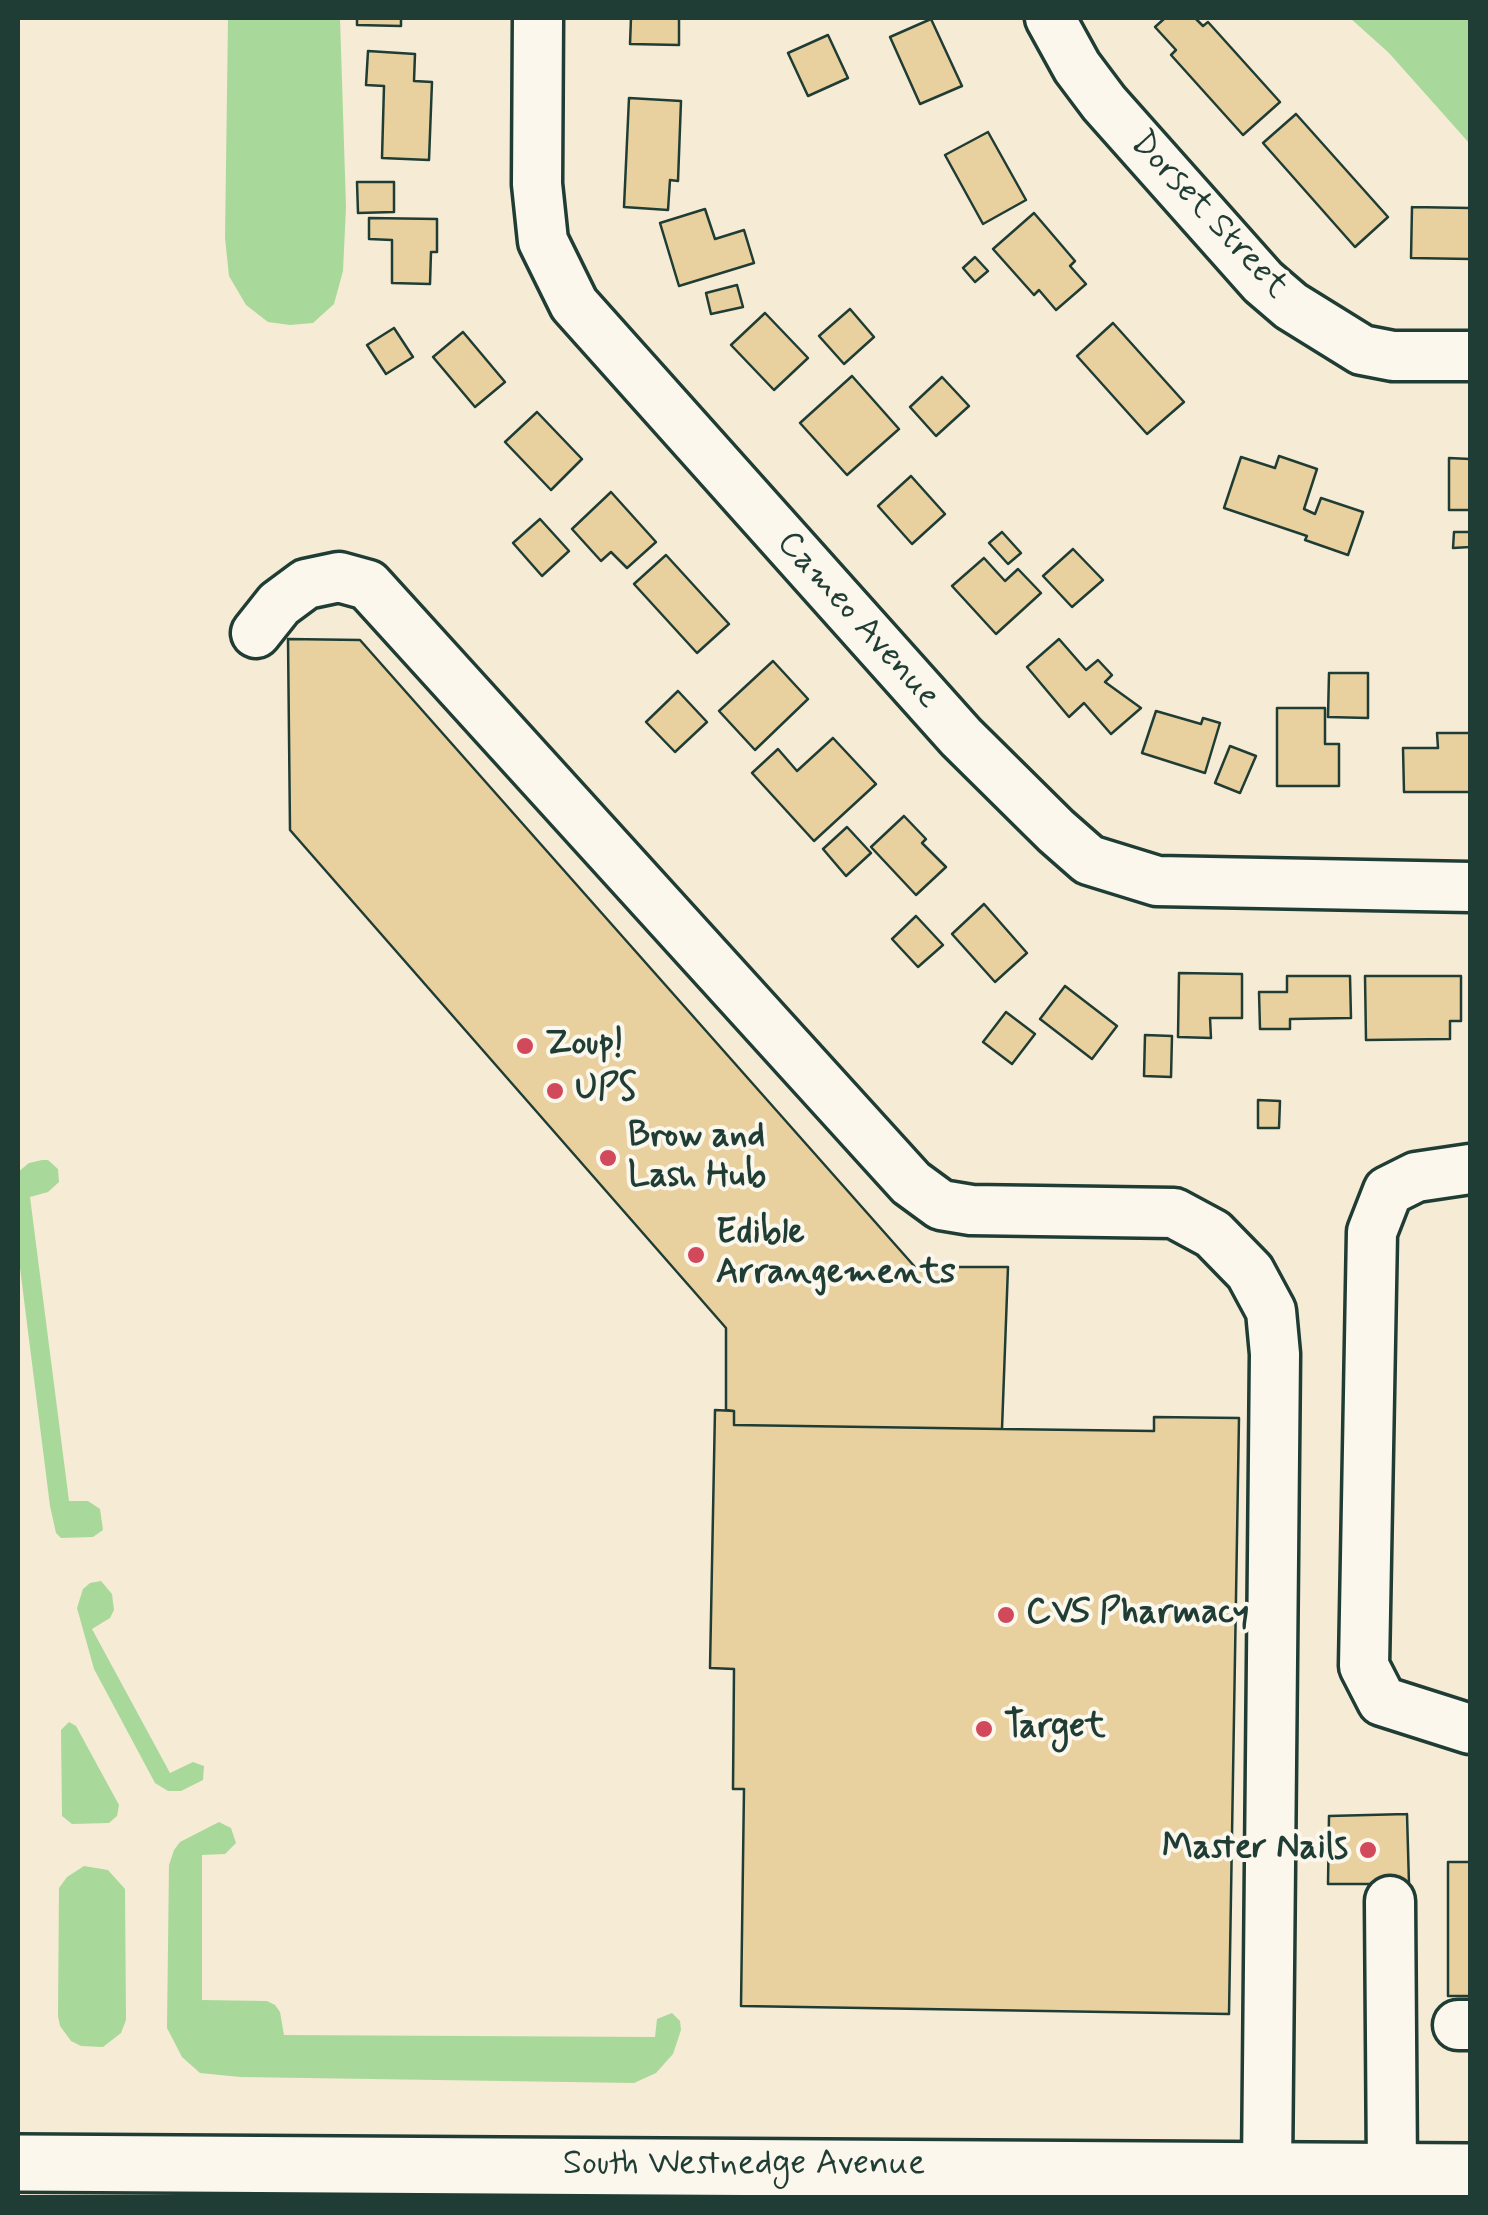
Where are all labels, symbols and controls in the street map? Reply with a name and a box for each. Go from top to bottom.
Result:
street label: Dorset Street [1120,124,1296,308]
street label: Cameo Avenue [766,523,948,719]
place label: Zoup! [545,1025,624,1067]
marker: Zoup! [514,1035,536,1057]
place label: UPS [575,1070,637,1112]
marker: UPS [544,1080,566,1102]
place label: Brow and Lash Hub [628,1117,766,1199]
marker: Brow and Lash Hub [597,1147,619,1169]
place label: Edible Arrangements [716,1214,956,1296]
marker: Edible Arrangements [685,1244,707,1266]
place label: CVS Pharmacy [1026,1594,1249,1636]
marker: CVS Pharmacy [995,1604,1017,1626]
place label: Target [1004,1708,1105,1750]
marker: Target [973,1718,995,1740]
place label: Master Nails [1162,1829,1348,1871]
marker: Master Nails [1357,1839,1379,1861]
street label: South Westnedge Avenue [563,2145,925,2187]

